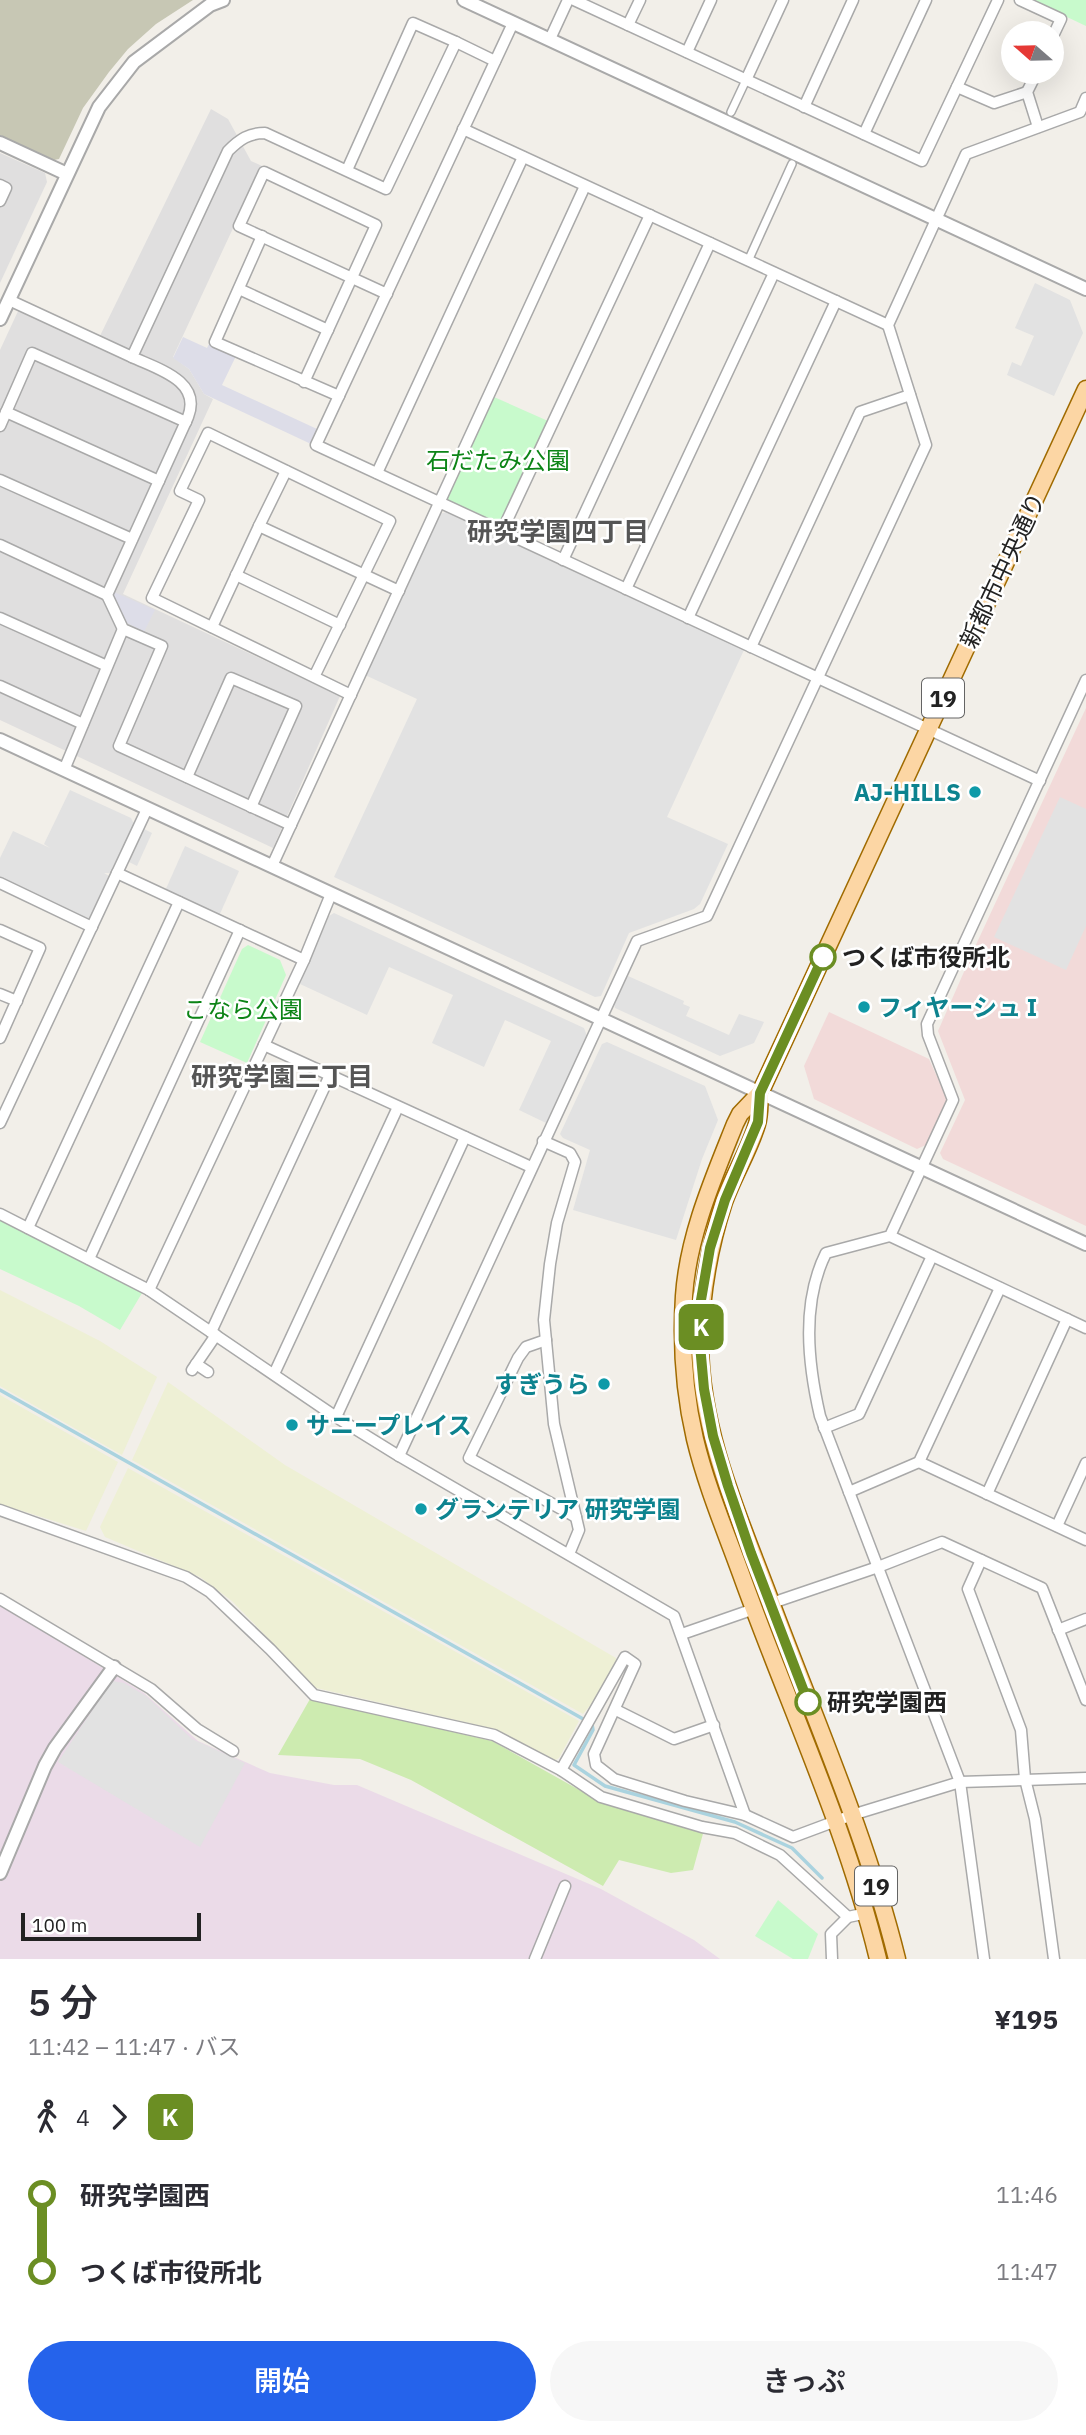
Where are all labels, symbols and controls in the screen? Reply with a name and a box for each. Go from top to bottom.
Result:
north arrow [1001,21,1064,84]
map controls [1001,21,1064,84]
park label: 石だたみ公園 [426,444,570,476]
street label: 新都市中央通り [952,487,1052,653]
district label: 研究学園四丁目 [467,514,649,548]
road number: 19 [922,678,964,718]
place label: AJ-HILLS [854,776,961,808]
marker: AJ-HILLS [967,784,983,800]
place label: つくば市役所北 [842,941,1010,973]
marker: つくば市役所北 [810,944,836,970]
place label: フィヤーシュ I [878,991,1037,1023]
park label: こなら公園 [183,993,303,1025]
marker: フィヤーシュ I [856,999,872,1015]
district label: 研究学園三丁目 [191,1059,373,1093]
line badge: K [678,1304,724,1350]
text: K [693,1311,709,1343]
place label: すぎうら [494,1368,590,1400]
marker: すぎうら [596,1376,612,1392]
place label: サニープレイス [306,1409,472,1441]
marker: サニープレイス [284,1417,300,1433]
place label: グランテリア 研究学園 [435,1493,681,1525]
marker: グランテリア 研究学園 [413,1501,429,1517]
place label: 研究学園西 [827,1686,947,1718]
marker: 研究学園西 [795,1689,821,1715]
road number: 19 [855,1867,897,1906]
scale bar [21,1910,201,1942]
text: 100 m [32,1913,87,1937]
text: 5 分 [28,1977,98,2026]
text: ¥195 [994,2002,1058,2036]
text: 11:42 – 11:47 · バス [28,2031,241,2061]
icon: walk [28,2098,66,2136]
icon: forward [100,2098,138,2136]
text: K [162,2101,179,2133]
text: 4 [76,2102,90,2132]
text: 研究学園西 [80,2178,210,2212]
text: 11:46 [996,2179,1058,2209]
text: つくば市役所北 [80,2255,262,2289]
text: 11:47 [996,2256,1058,2286]
button: 開始 [28,2341,536,2421]
button: きっぷ [550,2341,1058,2421]

